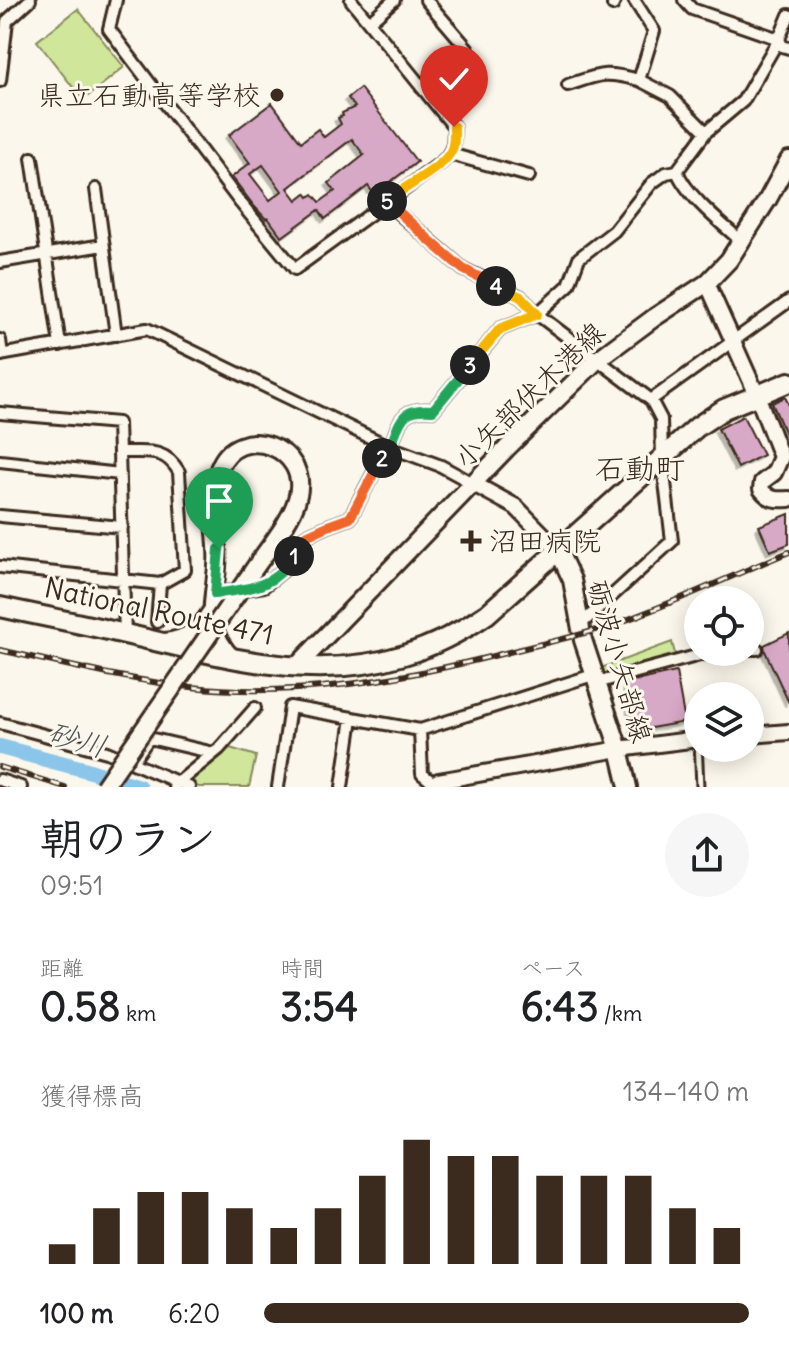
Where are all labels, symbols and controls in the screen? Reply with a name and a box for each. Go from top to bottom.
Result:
pin [420,45,488,127]
icon: check [432,57,476,101]
place label: 県立石動高等学校 [37,77,261,113]
marker: 県立石動高等学校 [268,86,286,104]
pin: 5 [367,181,407,221]
text: 5 [381,187,393,215]
pin: 4 [476,266,516,306]
text: 4 [490,272,502,300]
street label: 小矢部伏木港線 [446,314,612,476]
pin: 3 [450,345,490,385]
text: 3 [464,351,476,379]
pin: 2 [362,438,402,478]
text: 2 [376,444,388,472]
district label: 石動町 [595,449,685,487]
pin [185,467,253,549]
icon: arrive [197,479,241,523]
place label: 沼田病院 [489,523,601,559]
marker: 沼田病院 [460,530,482,552]
pin: 1 [274,536,314,576]
text: 1 [290,542,298,570]
street label: National Route 471 [41,569,277,653]
street label: 砺波小矢部線 [580,575,660,747]
map controls [684,586,764,762]
button: locate [684,586,764,666]
button: layers [684,682,764,762]
water label: 砂川 [43,713,111,766]
text: 朝のラン [40,811,216,866]
button: share [665,813,749,897]
text: 09:51 [40,869,103,902]
text: 距離 [40,954,84,982]
text: 時間 [280,954,324,982]
text: ペース [521,954,585,982]
text: 0.58 [40,982,121,1032]
text: 3:54 [280,982,358,1032]
text: 6:43 [521,982,599,1032]
text: km [121,999,156,1027]
text: /km [599,999,642,1027]
text: 134–140 m [623,1075,749,1108]
text: 獲得標高 [40,1079,144,1112]
text: 100 m [40,1297,114,1330]
text: 6:20 [168,1297,220,1330]

